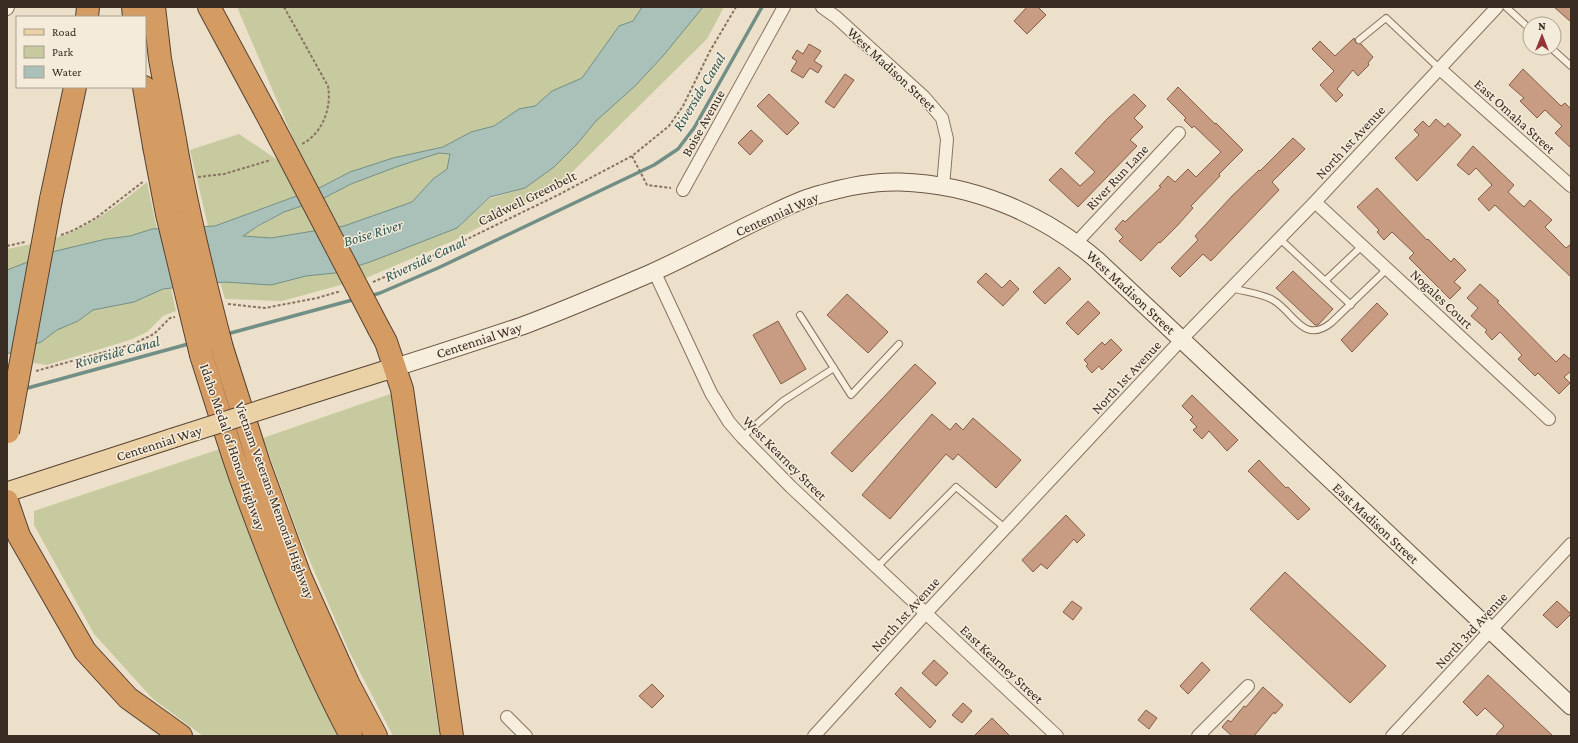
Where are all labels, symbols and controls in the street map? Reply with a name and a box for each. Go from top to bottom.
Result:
legend [16,16,146,88]
north arrow [1522,16,1562,56]
text: N [1538,20,1546,32]
street label: West Madison Street [844,24,940,115]
text: Road [52,25,77,39]
text: Park [52,45,74,59]
water label: Riverside Canal [670,50,729,134]
text: Water [52,65,82,79]
street label: East Omaha Street [1471,75,1559,157]
street label: Boise Avenue [678,87,728,159]
street label: North 1st Avenue [1312,102,1388,182]
street label: River Run Lane [1083,141,1151,213]
street label: Caldwell Greenbelt [475,167,579,229]
street label: Centennial Way [733,188,821,239]
water label: Boise River [341,216,405,250]
water label: Riverside Canal [382,233,468,285]
street label: West Madison Street [1083,247,1179,338]
street label: Nogales Court [1408,266,1477,332]
street label: Centennial Way [434,318,524,361]
water label: Riverside Canal [73,333,162,371]
street label: North 1st Avenue [1088,337,1164,417]
street label: Idaho Medal of Honor Highway [197,362,269,533]
street label: Vietnam Veterans Memorial Highway [232,399,318,601]
street label: West Kearney Street [740,413,831,504]
street label: Centennial Way [114,421,204,464]
street label: East Madison Street [1330,479,1422,567]
street label: North 1st Avenue [867,574,943,654]
street label: North 3rd Avenue [1432,589,1510,671]
street label: East Kearney Street [957,621,1047,707]

